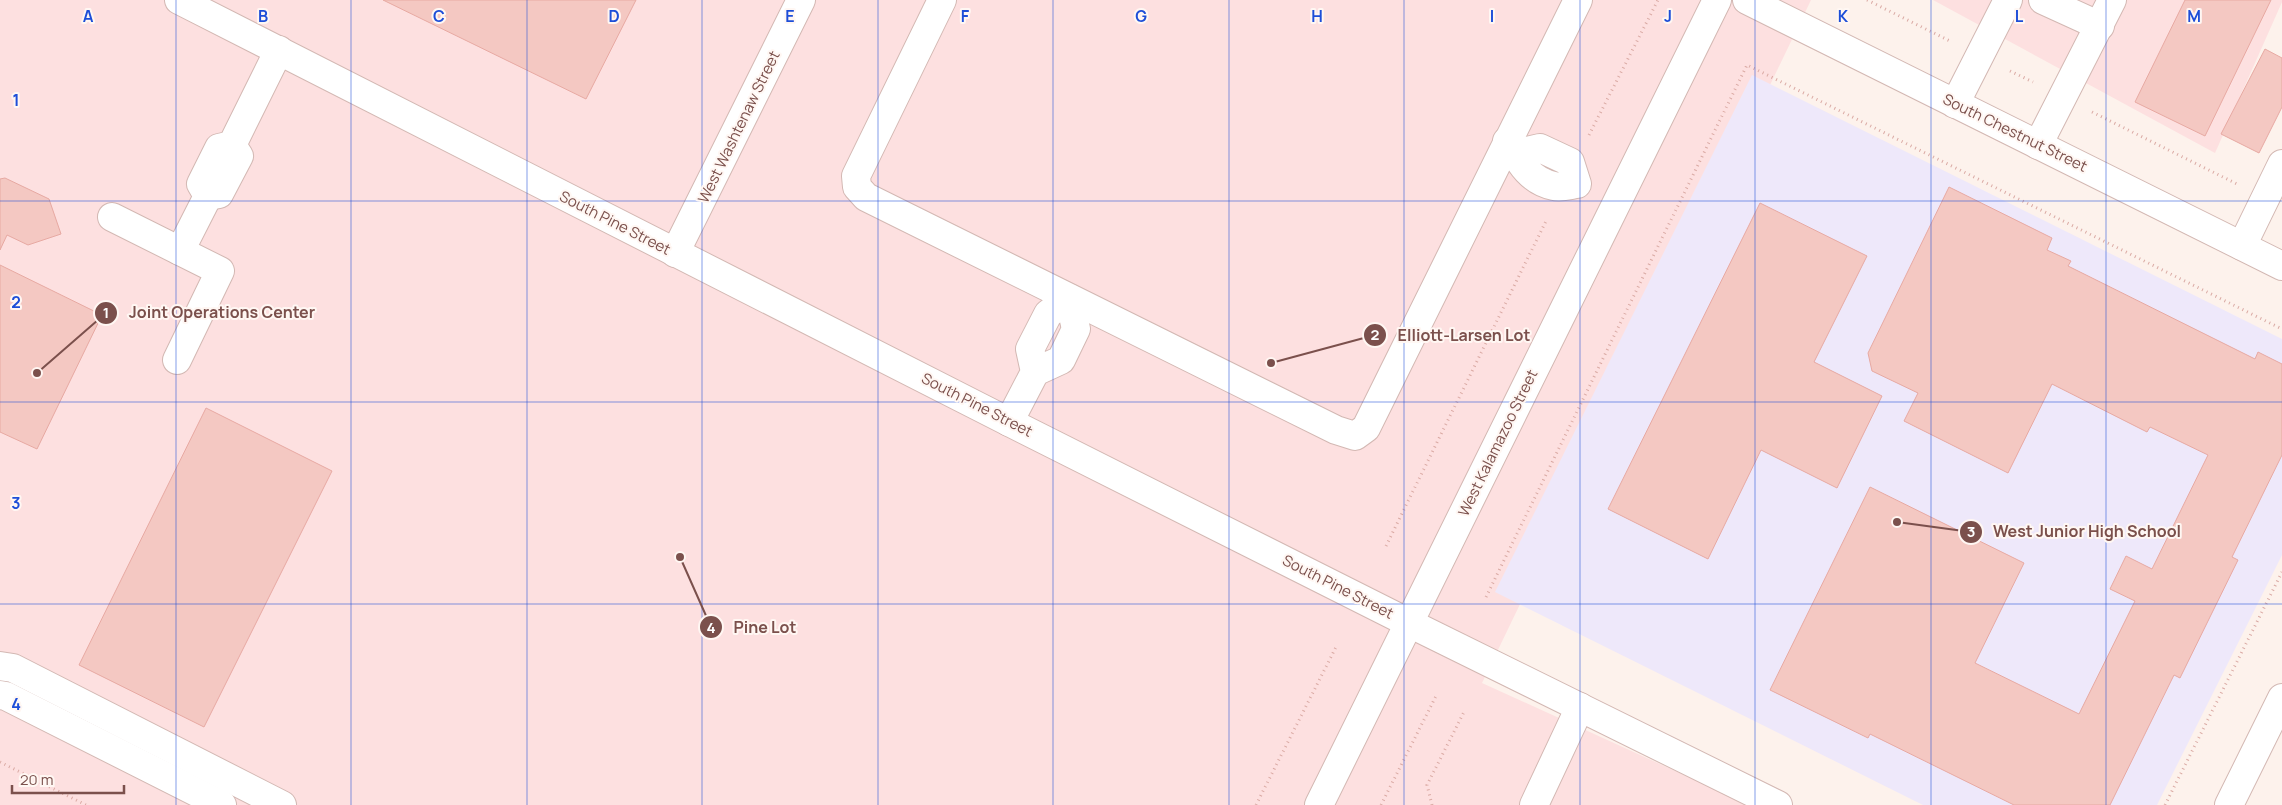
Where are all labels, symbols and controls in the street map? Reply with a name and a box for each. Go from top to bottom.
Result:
text: A [83,5,94,27]
text: B [258,5,268,27]
text: C [433,5,445,27]
text: D [608,5,620,27]
text: E [785,5,795,27]
text: F [961,5,970,27]
text: G [1135,5,1147,27]
text: H [1311,5,1323,27]
text: I [1490,5,1494,27]
text: J [1664,5,1672,27]
text: K [1838,5,1849,27]
text: L [2015,5,2024,27]
text: M [2187,5,2201,27]
street label: West Washtenaw Street [693,47,785,206]
street label: South Chestnut Street [1940,88,2091,177]
text: 1 [12,89,20,111]
street label: South Pine Street [556,185,674,260]
text: 2 [11,291,21,313]
callout: Joint Operations Center [94,297,325,328]
text: Joint Operations Center [129,301,315,323]
text: 1 [103,302,109,323]
callout: Elliott-Larsen Lot [1363,320,1541,351]
text: 2 [1371,324,1380,345]
text: Elliott-Larsen Lot [1398,324,1530,346]
street label: West Kalamazoo Street [1453,366,1542,520]
street label: South Pine Street [918,367,1036,442]
text: 3 [11,492,21,514]
callout: West Junior High School [1958,516,2191,547]
text: West Junior High School [1993,520,2181,542]
text: 3 [1967,521,1975,542]
street label: South Pine Street [1279,549,1397,624]
callout: Pine Lot [698,612,806,643]
text: Pine Lot [734,616,796,638]
text: 4 [706,617,716,638]
text: 4 [11,693,21,715]
scale bar [12,762,125,794]
text: 20 m [20,769,53,790]

